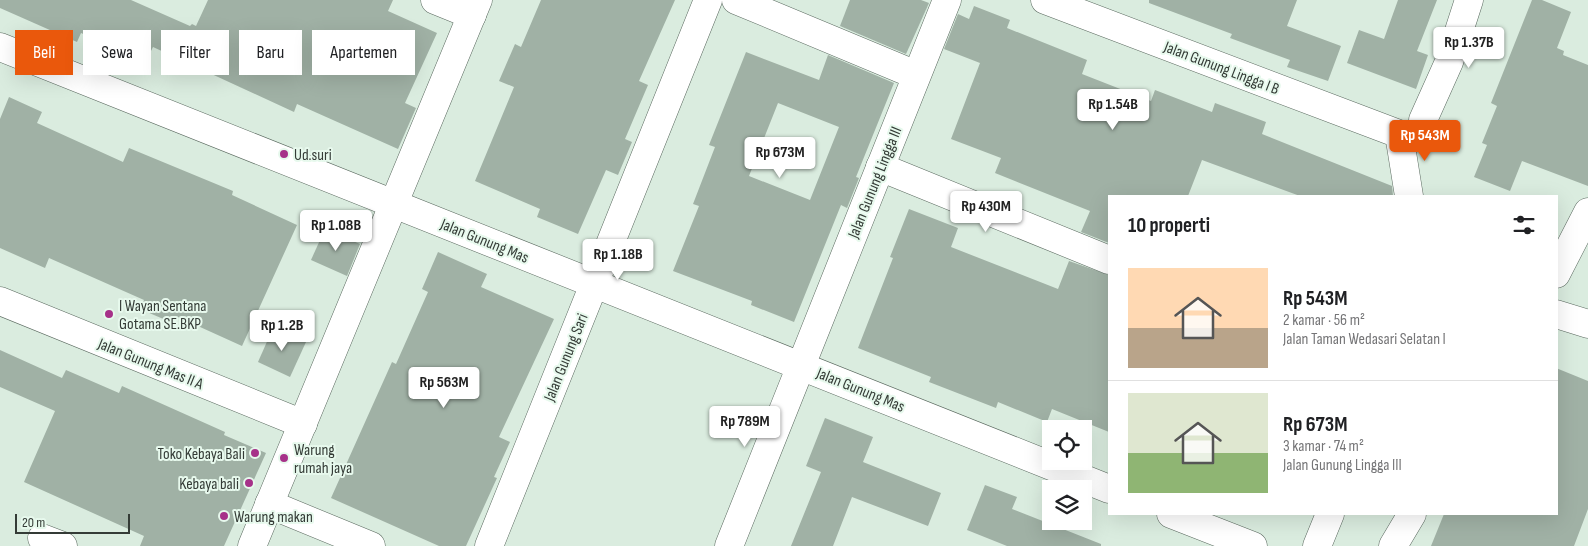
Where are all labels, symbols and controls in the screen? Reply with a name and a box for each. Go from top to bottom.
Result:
pin: Rp 1.37B [1417,27,1521,69]
chip: Beli [15,30,73,75]
chip: Sewa [83,30,151,75]
chip: Filter [161,30,229,75]
chip: Baru [239,30,302,75]
chip: Apartemen [312,30,415,75]
text: Rp 1.37B [1444,33,1494,52]
street label: Jalan Gunung Lingga I B [1160,37,1282,99]
pin: Rp 1.54B [1061,88,1165,131]
text: Rp 1.54B [1088,95,1138,114]
pin: Rp 543M [1379,120,1471,162]
street label: Jalan Gunung Lingga III [844,124,906,242]
text: Rp 543M [1400,126,1450,145]
pin: Rp 673M [734,136,826,179]
text: Rp 673M [755,143,805,162]
place label: Ud.suri [294,146,332,165]
marker: Ud.suri [278,148,290,160]
pin: Rp 430M [940,190,1032,233]
text: Rp 430M [961,197,1011,216]
pin: Rp 1.08B [284,210,388,252]
icon: filters [1510,211,1538,239]
text: 10 properti [1128,213,1210,238]
street label: Jalan Gunung Mas [437,215,532,268]
text: Rp 1.08B [311,216,361,235]
pin: Rp 1.18B [566,238,670,281]
text: Rp 1.18B [593,245,643,264]
text: Rp 543M [1283,286,1347,311]
icon: home [1168,288,1228,348]
place label: I Wayan Sentana Gotama SE.BKP [119,297,207,334]
marker: I Wayan Sentana Gotama SE.BKP [103,308,115,320]
pin: Rp 1.2B [236,310,328,352]
street label: Jalan Gunung Sari [540,311,593,405]
text: 2 kamar · 56 m² [1283,311,1365,330]
text: Rp 1.2B [261,316,303,335]
text: Jalan Taman Wedasari Selatan I [1283,330,1446,349]
street label: Jalan Gunung Mas II A [94,334,206,394]
street label: Jalan Gunung Mas [813,364,908,417]
pin: Rp 563M [398,366,490,409]
text: Rp 563M [419,373,469,392]
pin: Rp 789M [699,406,791,448]
text: Rp 789M [720,412,770,431]
text: Rp 673M [1283,412,1347,437]
icon: home [1168,413,1228,473]
map controls [1042,420,1092,530]
button: locate [1042,420,1092,470]
text: 3 kamar · 74 m² [1283,437,1364,456]
place label: Warung rumah jaya [294,441,352,478]
place label: Toko Kebaya Bali [158,445,245,464]
marker: Toko Kebaya Bali [249,447,261,459]
marker: Warung rumah jaya [278,452,290,464]
text: Jalan Gunung Lingga III [1283,456,1402,475]
place label: Kebaya bali [179,475,239,494]
marker: Kebaya bali [243,477,255,489]
button: layers [1042,480,1092,530]
place label: Warung makan [234,508,313,527]
marker: Warung makan [218,510,230,522]
scale bar [15,511,130,534]
text: 20 m [22,514,45,531]

